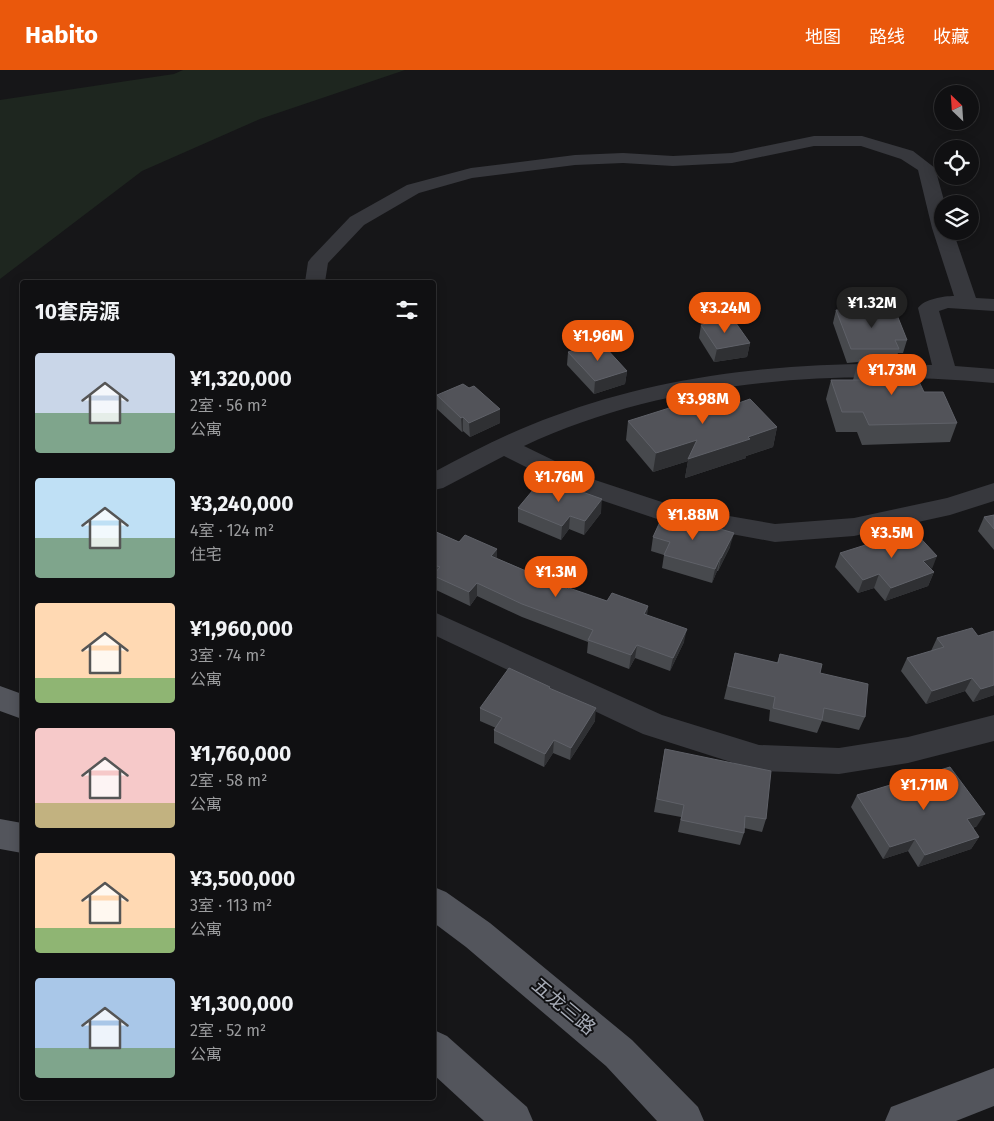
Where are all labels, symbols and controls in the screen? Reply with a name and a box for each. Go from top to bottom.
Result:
text: Habito [25,21,98,49]
text: 地图 [805,26,841,48]
text: 路线 [869,26,905,48]
text: 收藏 [933,26,969,48]
north arrow [934,85,979,130]
map controls [934,85,979,240]
button: locate [934,140,979,185]
button: layers [934,195,979,240]
pin: ¥1.32M [831,286,913,329]
pin: ¥3.24M [684,292,766,334]
text: ¥1.32M [847,293,897,312]
icon: filters [393,296,421,324]
text: ¥3.24M [700,298,750,317]
text: 10套房源 [35,299,120,325]
pin: ¥1.96M [557,320,639,362]
text: ¥1.96M [573,326,623,345]
pin: ¥1.73M [851,354,933,396]
text: ¥1.73M [868,360,916,379]
text: ¥1,320,000 [190,366,292,392]
icon: home [75,373,135,433]
pin: ¥3.98M [662,382,744,425]
text: ¥3.98M [677,389,729,408]
text: 2室 · 56 m² [190,396,267,415]
text: 公寓 [190,420,222,439]
pin: ¥1.76M [518,460,600,503]
text: ¥1.76M [535,467,583,486]
text: ¥3,240,000 [190,491,294,517]
icon: home [75,498,135,558]
pin: ¥1.88M [652,498,734,541]
text: ¥1.88M [667,505,719,524]
pin: ¥3.5M [857,516,927,559]
text: 4室 · 124 m² [190,521,274,540]
text: ¥3.5M [871,523,913,542]
text: 住宅 [190,545,222,564]
pin: ¥1.3M [521,556,591,598]
text: ¥1.3M [535,562,577,581]
text: ¥1,960,000 [190,616,293,642]
icon: home [75,623,135,683]
text: 3室 · 74 m² [190,646,266,665]
text: 公寓 [190,670,222,689]
text: ¥1,760,000 [190,741,291,767]
icon: home [75,748,135,808]
pin: ¥1.71M [883,768,965,811]
text: 2室 · 58 m² [190,771,267,790]
text: ¥1.71M [900,775,948,794]
text: 公寓 [190,795,222,814]
text: ¥3,500,000 [190,866,295,892]
icon: home [75,873,135,933]
text: 3室 · 113 m² [190,896,272,915]
text: 公寓 [190,920,222,939]
street label: 五龙三路 [527,973,600,1040]
text: ¥1,300,000 [190,991,294,1017]
icon: home [75,998,135,1058]
text: 2室 · 52 m² [190,1021,266,1040]
text: 公寓 [190,1045,222,1064]

